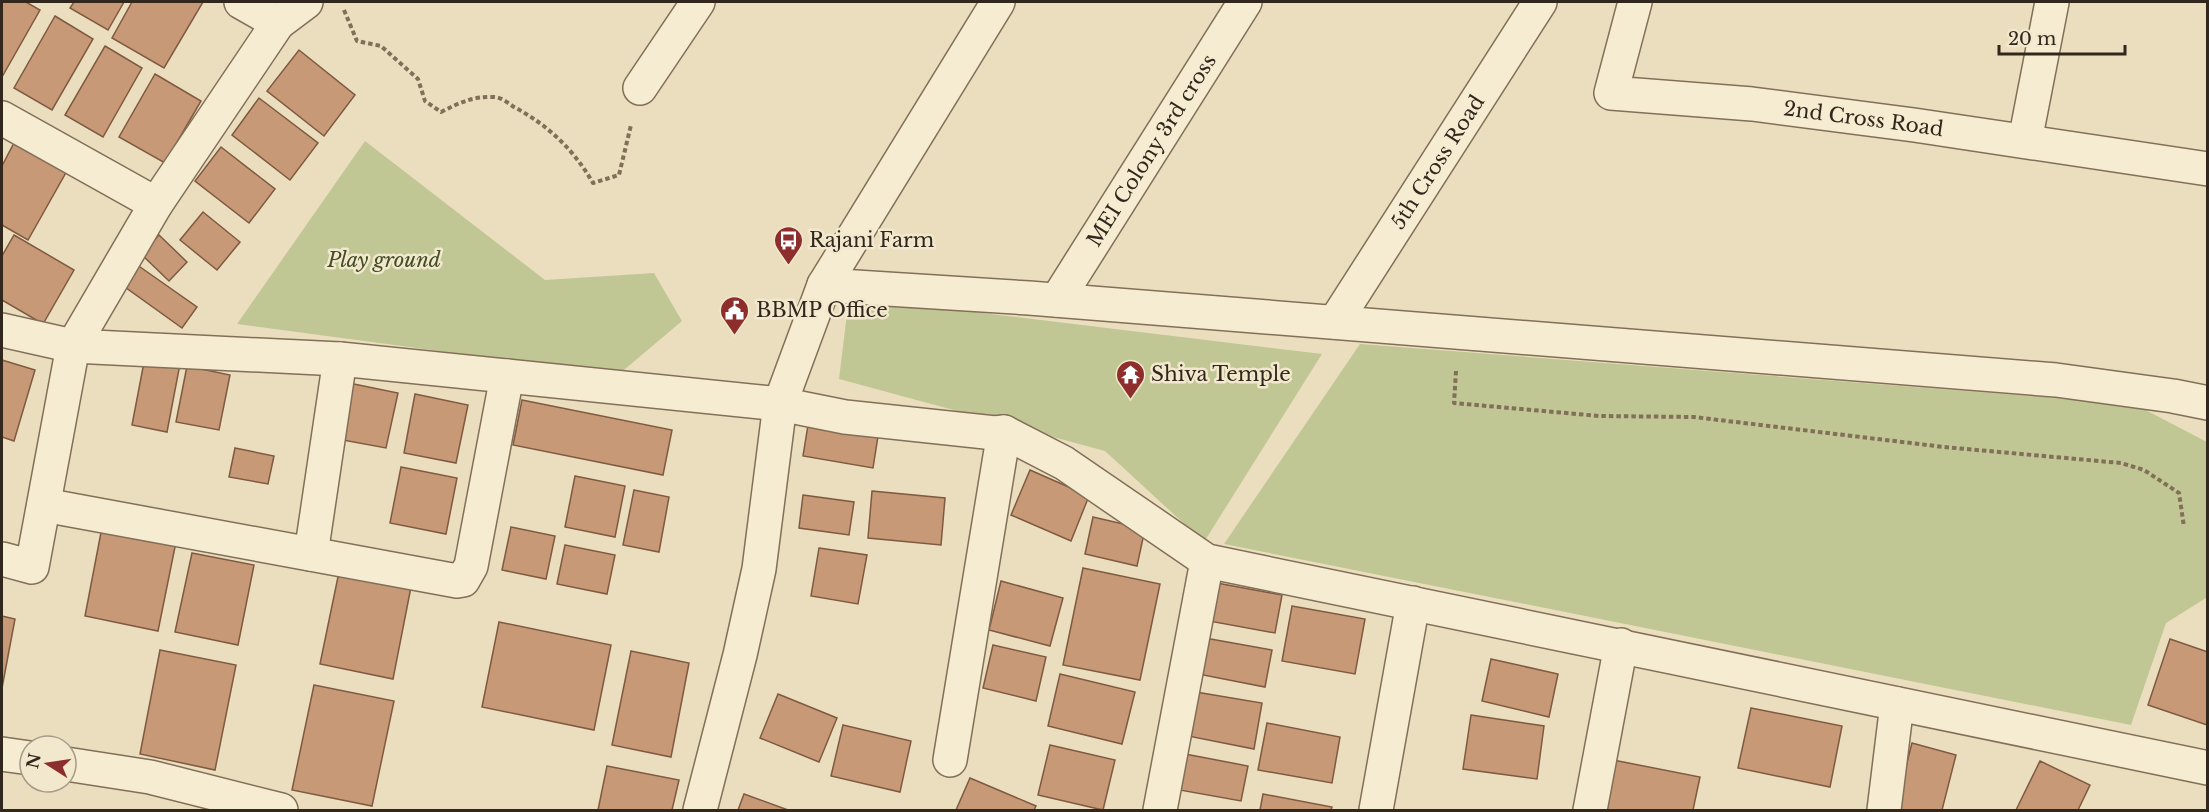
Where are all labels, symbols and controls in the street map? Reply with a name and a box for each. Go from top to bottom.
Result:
scale bar [1999,18,2125,56]
text: 20 m [2008,28,2056,50]
street label: MEI Colony 3rd cross [1082,50,1221,251]
street label: 5th Cross Road [1386,91,1489,233]
street label: 2nd Cross Road [1782,96,1945,141]
bus stop icon: Rajani Farm [772,224,804,266]
place label: Rajani Farm [809,228,935,252]
park label: Play ground [326,248,441,272]
public building icon: BBMP Office [719,294,751,336]
place label: BBMP Office [756,298,888,322]
temple icon: Shiva Temple [1114,358,1146,400]
place label: Shiva Temple [1151,362,1291,386]
north arrow [18,734,78,794]
text: N [22,751,45,770]

